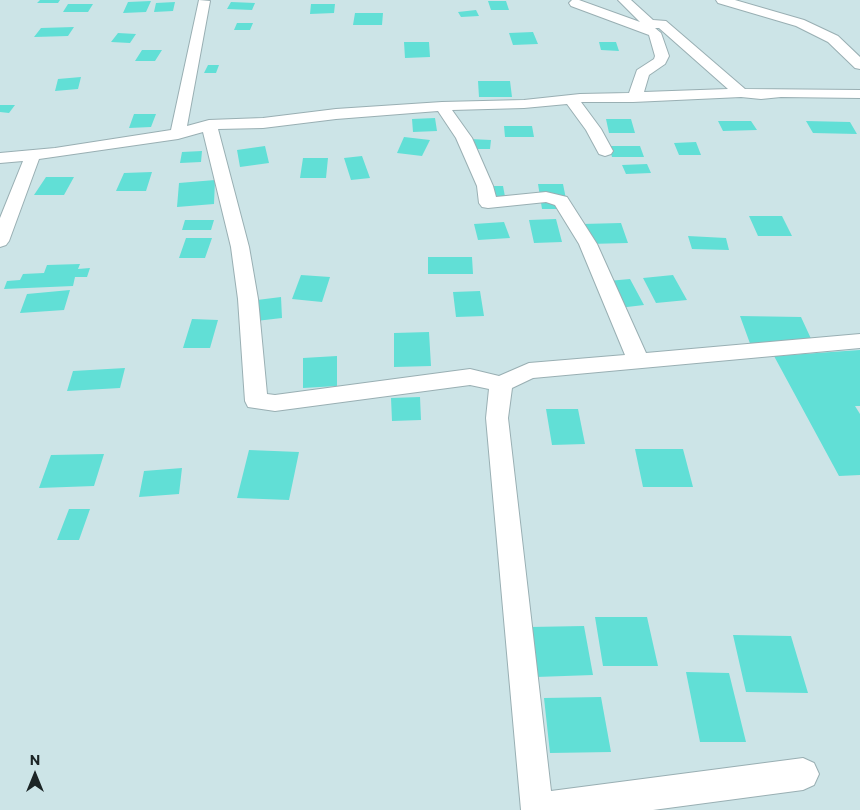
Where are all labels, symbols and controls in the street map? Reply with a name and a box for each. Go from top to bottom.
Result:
north arrow [10,750,60,800]
text: N [30,751,40,768]

